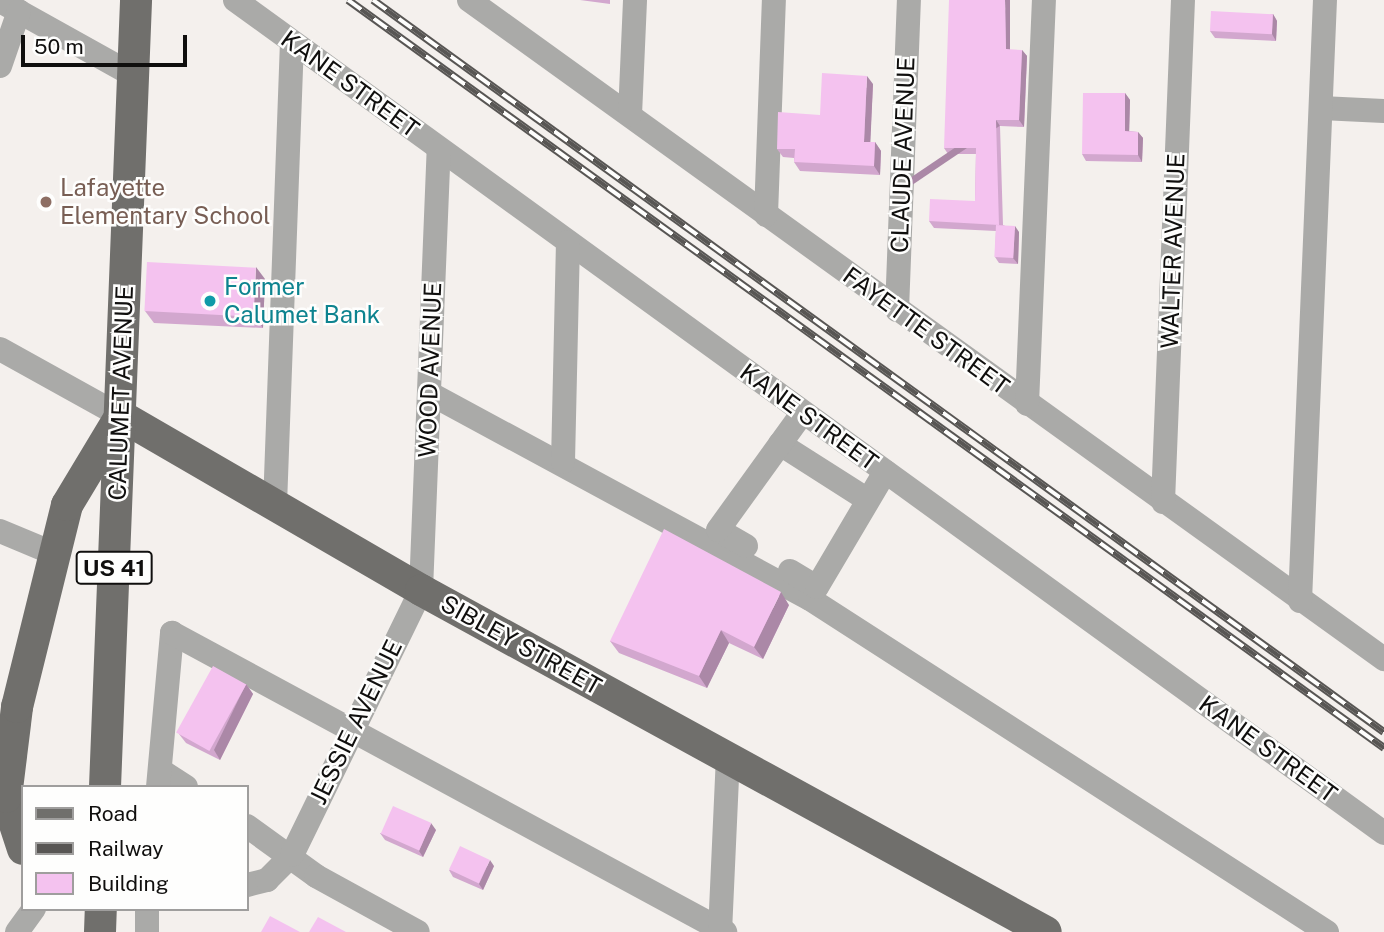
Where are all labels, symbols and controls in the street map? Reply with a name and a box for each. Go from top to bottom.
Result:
scale bar [24,21,191,65]
street label: KANE STREET [275,24,425,144]
text: 50 m [34,34,84,59]
street label: CLAUDE AVENUE [885,56,921,254]
street label: WALTER AVENUE [1155,153,1191,349]
place label: Lafayette Elementary School [60,174,271,230]
marker: Lafayette Elementary School [38,194,54,210]
street label: FAYETTE STREET [837,261,1015,401]
place label: Former Calumet Bank [224,273,380,329]
street label: WOOD AVENUE [413,282,447,458]
street label: CALUMET AVENUE [103,285,139,501]
marker: Former Calumet Bank [202,293,218,309]
street label: KANE STREET [734,357,884,477]
road number: US 41 [76,548,152,588]
street label: SIBLEY STREET [436,589,606,701]
street label: JESSIE AVENUE [304,635,408,809]
street label: KANE STREET [1193,689,1343,809]
legend [21,785,248,911]
text: Road [88,801,138,826]
text: Railway [88,836,164,861]
text: Building [88,871,169,896]

